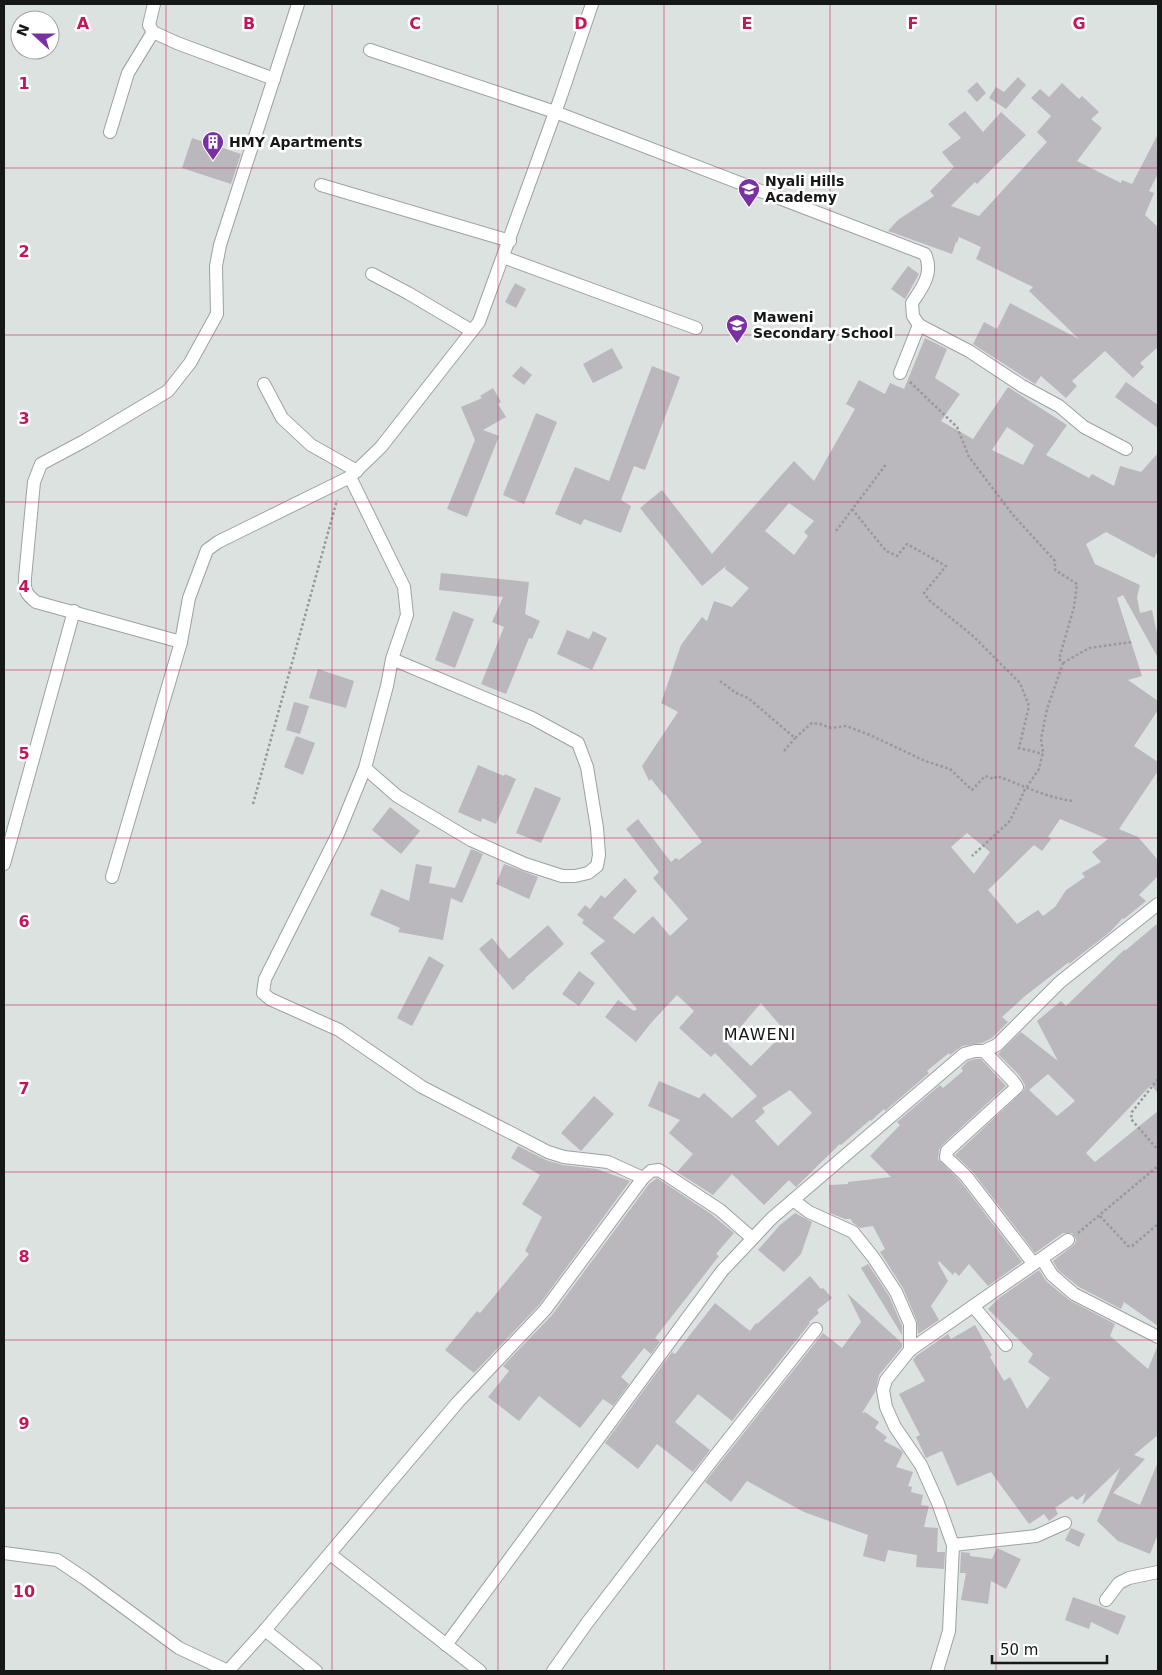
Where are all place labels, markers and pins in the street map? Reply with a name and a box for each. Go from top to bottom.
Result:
building icon: HMY Apartments [201,130,225,161]
place label: HMY Apartments [229,134,363,150]
place label: Nyali Hills Academy [765,173,844,205]
school or university icon: Nyali Hills Academy [737,177,761,208]
place label: Maweni Secondary School [753,309,893,341]
school or university icon: Maweni Secondary School [725,313,749,344]

